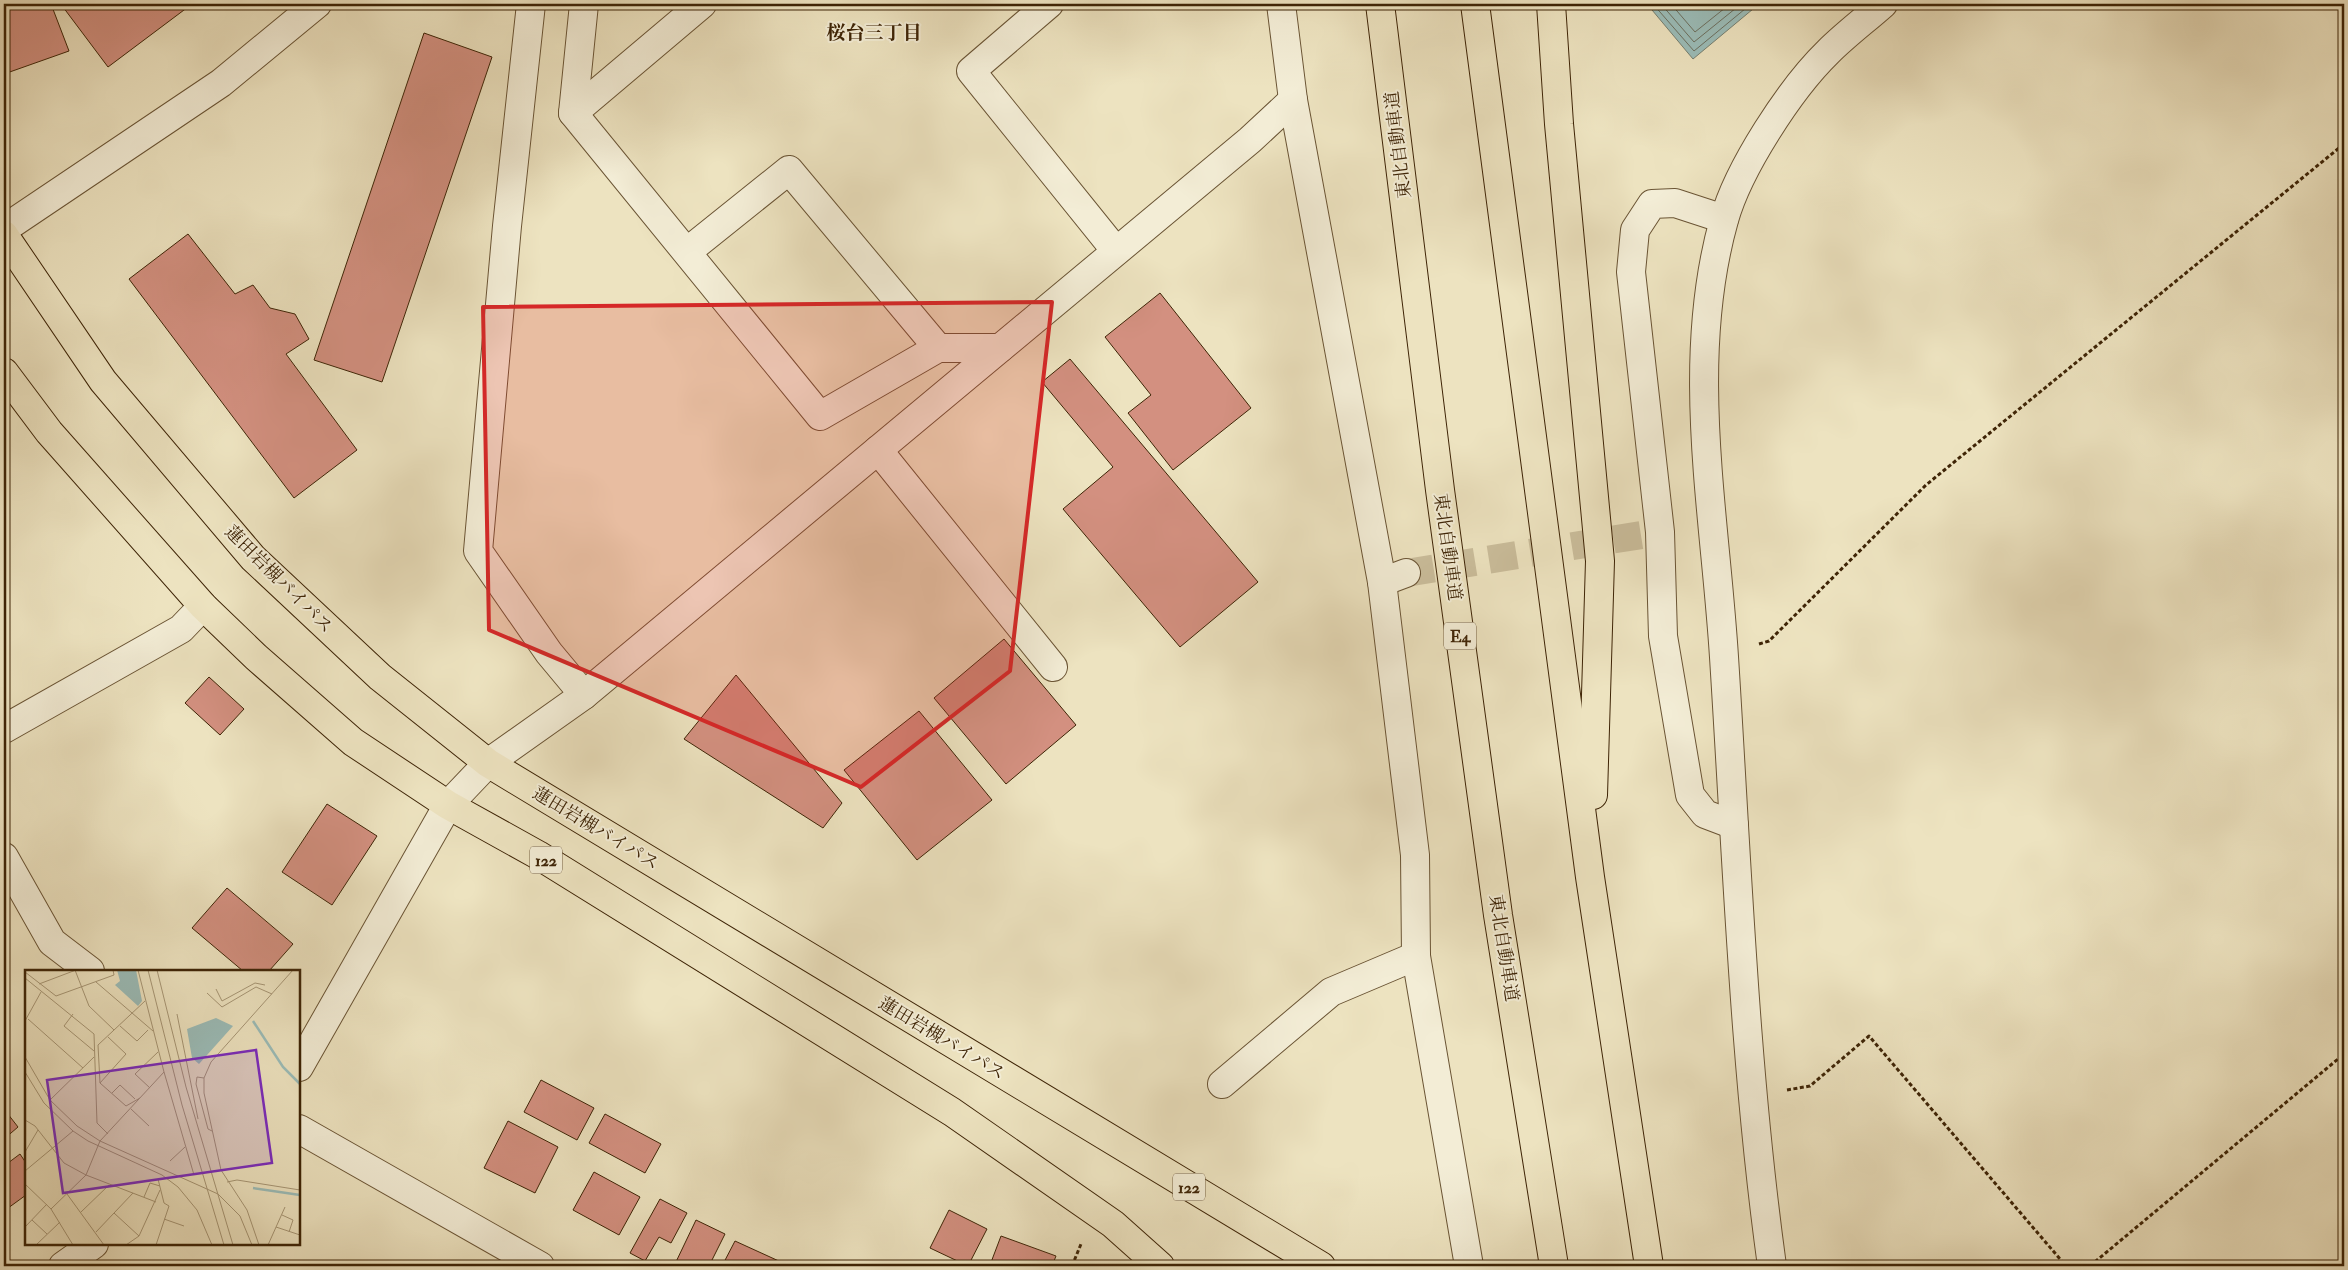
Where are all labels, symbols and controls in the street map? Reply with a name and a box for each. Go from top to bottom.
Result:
district label: 桜台三丁目 [826,21,922,45]
street label: 東北自動車道 [1381,90,1416,200]
street label: 東北自動車道 [1429,492,1466,602]
street label: 蓮田岩槻バイパス [220,520,338,638]
road number: E4 [1444,622,1476,650]
street label: 蓮田岩槻バイパス [528,782,663,875]
road number: 122 [530,846,562,874]
street label: 東北自動車道 [1484,893,1523,1003]
inset map [25,970,300,1245]
street label: 蓮田岩槻バイパス [874,992,1009,1085]
road number: 122 [1173,1174,1205,1200]

